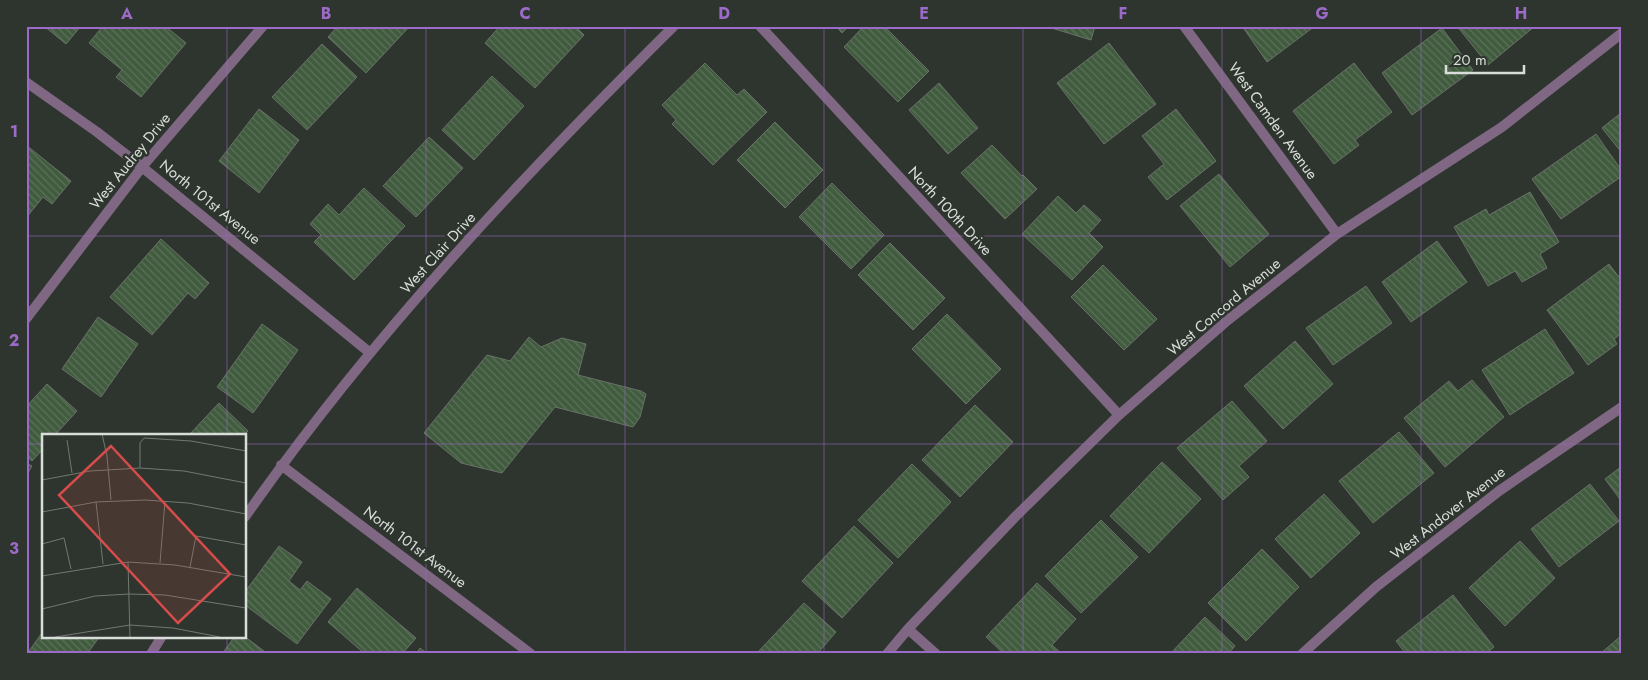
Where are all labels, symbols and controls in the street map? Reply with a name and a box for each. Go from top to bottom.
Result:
text: A [120,2,133,25]
text: B [321,2,331,25]
text: C [519,2,531,25]
text: D [718,2,730,25]
text: E [919,2,929,25]
text: F [1119,2,1127,25]
text: G [1315,2,1329,25]
text: H [1515,2,1527,25]
scale bar [1446,42,1523,74]
text: 20 m [1453,49,1487,71]
street label: West Camden Avenue [1223,58,1323,184]
street label: West Audrey Drive [84,108,176,214]
text: 1 [10,120,18,143]
street label: North 101st Avenue [155,154,265,250]
street label: North 100th Drive [903,161,997,261]
street label: West Clair Drive [395,207,481,299]
street label: West Concord Avenue [1162,253,1286,361]
text: 2 [9,329,19,352]
inset map [42,434,246,638]
street label: West Andover Avenue [1386,461,1510,565]
street label: North 101st Avenue [359,501,471,593]
text: 3 [9,537,19,560]

